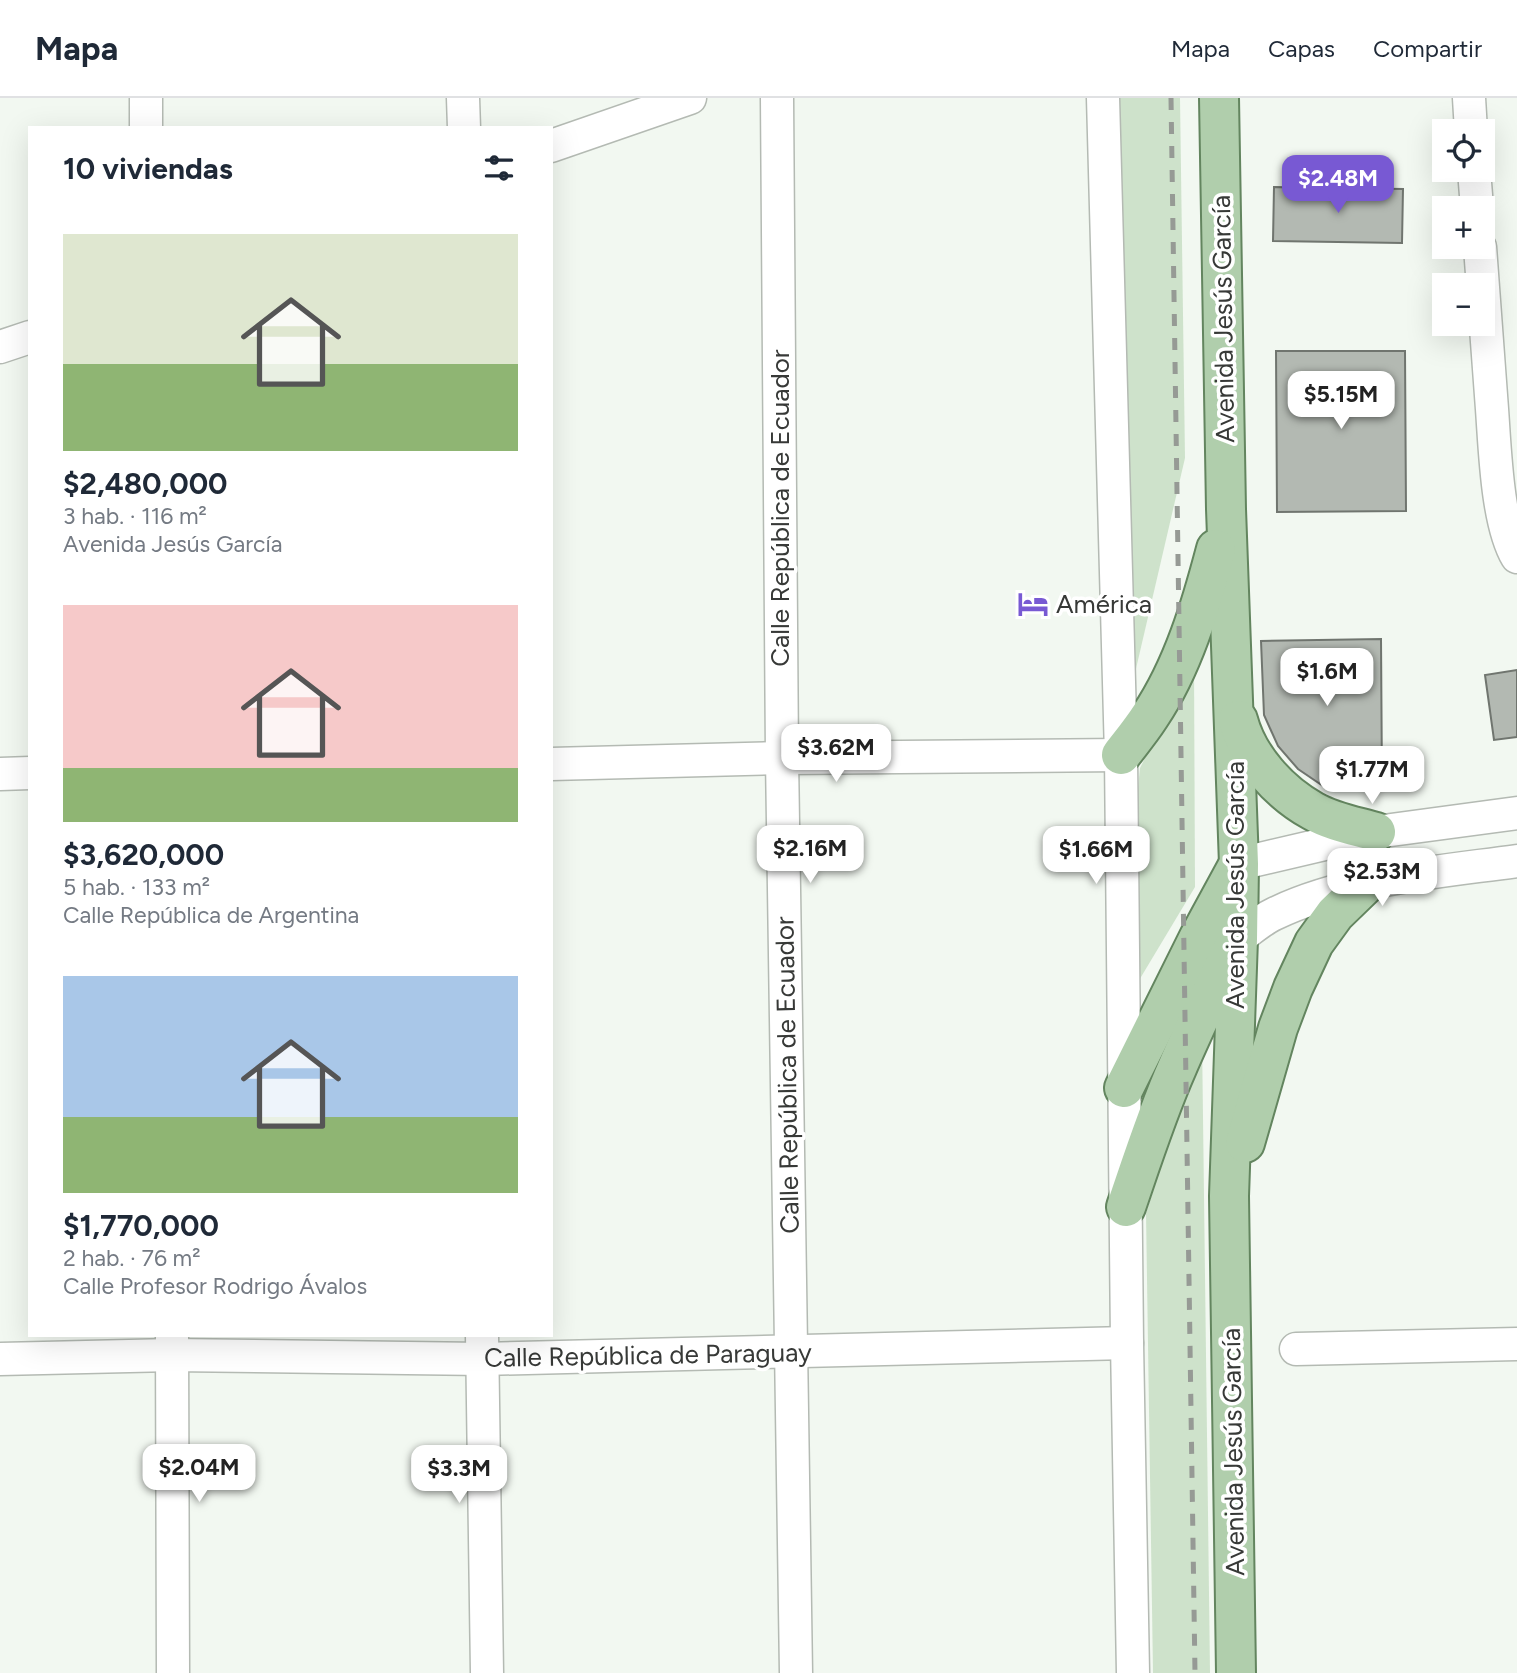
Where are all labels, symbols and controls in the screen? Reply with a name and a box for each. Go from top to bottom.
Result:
text: Mapa [35,29,118,68]
text: Mapa [1171,34,1230,63]
text: Capas [1268,34,1335,63]
text: Compartir [1373,34,1482,63]
map controls [1432,119,1495,336]
button: locate [1432,119,1495,182]
icon: filters [480,149,518,187]
text: 10 viviendas [63,150,233,187]
pin: $2.48M [1281,156,1395,215]
text: $2.48M [1298,164,1378,192]
street label: Avenida Jesús García [1205,195,1241,443]
button: + [1432,196,1495,259]
button: − [1432,273,1495,336]
icon: home [228,279,354,405]
street label: Calle República de Ecuador [764,349,796,667]
pin: $5.15M [1284,372,1398,431]
text: $5.15M [1304,380,1378,408]
text: $2,480,000 [63,465,228,502]
text: 3 hab. · 116 m² [63,502,207,530]
text: Avenida Jesús García [63,530,282,558]
hotel icon: América [1016,587,1050,621]
place label: América [1056,588,1152,620]
pin: $1.6M [1278,648,1376,708]
icon: home [228,650,354,776]
text: $1.6M [1296,657,1358,685]
pin: $3.62M [779,724,893,784]
text: $3.62M [797,733,875,761]
pin: $1.77M [1315,746,1429,806]
text: $1.77M [1335,755,1409,783]
street label: Avenida Jesús García [1219,761,1251,1009]
pin: $2.16M [753,826,867,885]
pin: $1.66M [1039,826,1153,886]
text: $2.16M [773,834,847,862]
text: $1.66M [1059,835,1133,863]
text: $3,620,000 [63,836,224,873]
pin: $2.53M [1325,848,1439,908]
text: $2.53M [1343,857,1421,885]
text: 5 hab. · 133 m² [63,873,210,901]
text: Calle República de Argentina [63,901,359,929]
street label: Calle República de Ecuador [768,916,806,1234]
icon: home [228,1021,354,1147]
text: $1,770,000 [63,1207,219,1244]
text: 2 hab. · 76 m² [63,1244,201,1272]
text: Calle Profesor Rodrigo Ávalos [63,1272,367,1300]
street label: Avenida Jesús García [1215,1328,1251,1576]
street label: Calle República de Paraguay [484,1336,812,1374]
pin: $2.04M [142,1444,256,1504]
pin: $3.3M [410,1446,508,1505]
text: $2.04M [159,1453,239,1481]
text: $3.3M [427,1454,491,1482]

